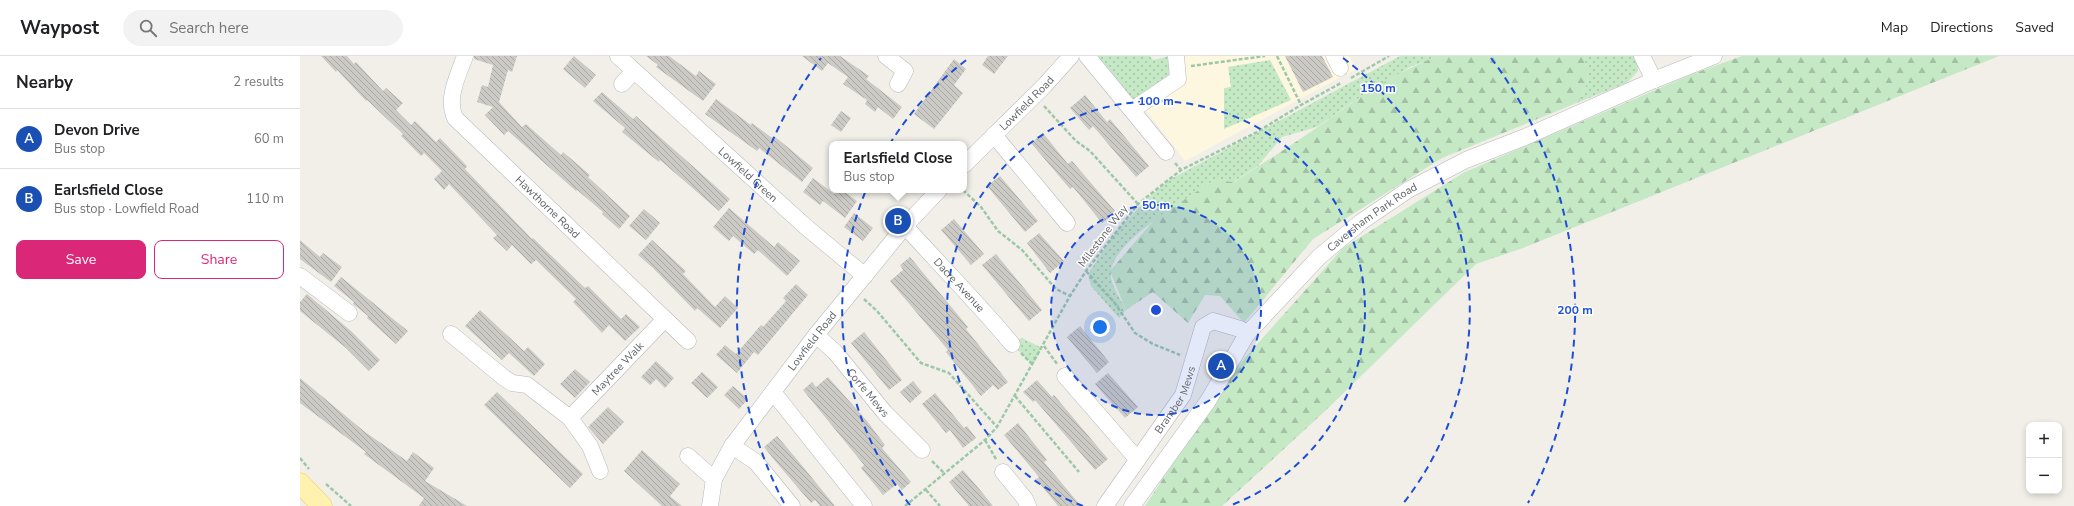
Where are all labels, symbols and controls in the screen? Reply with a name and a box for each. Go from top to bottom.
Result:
search box [123,10,403,46]
text: Waypost [20,15,99,41]
icon: search [137,17,159,39]
text: Search here [169,18,249,38]
text: Map [1881,18,1908,37]
text: Directions [1930,18,1993,37]
text: Saved [2015,18,2054,37]
text: Nearby [16,71,73,94]
text: 2 results [233,73,284,91]
street label: Lowfield Road [996,73,1057,134]
text: 150 m [1360,80,1396,96]
text: 100 m [1138,93,1174,109]
text: Devon Drive [54,120,140,140]
text: A [24,130,34,148]
text: 60 m [254,130,284,148]
text: Bus stop [54,140,105,158]
popup [829,141,967,193]
street label: Lowfield Green [715,143,781,205]
text: Earlsfield Close [843,148,953,168]
text: Bus stop [843,168,895,186]
street label: Hawthorne Road [512,172,583,241]
street label: Caversham Park Road [1324,179,1420,255]
text: Earlsfield Close [54,180,163,200]
text: B [25,190,33,208]
text: 110 m [246,190,284,208]
text: 50 m [1142,197,1170,213]
text: Bus stop · Lowfield Road [54,200,199,218]
street label: Milestone Way [1075,202,1131,270]
pin: B [885,206,911,236]
button: Save [16,240,146,279]
button: Share [154,240,284,279]
street label: Dacre Avenue [930,254,988,315]
text: 200 m [1557,302,1593,318]
centre of rings [1149,303,1163,317]
street label: Lowfield Road [784,308,840,374]
your location [1090,317,1110,337]
street label: Maytree Walk [588,338,647,399]
pin: A [1208,351,1234,381]
street label: Bramber Mews [1151,364,1199,436]
street label: Corfe Mews [844,365,893,421]
map controls [2026,422,2062,494]
button: + [2026,422,2062,458]
button: − [2026,458,2062,494]

